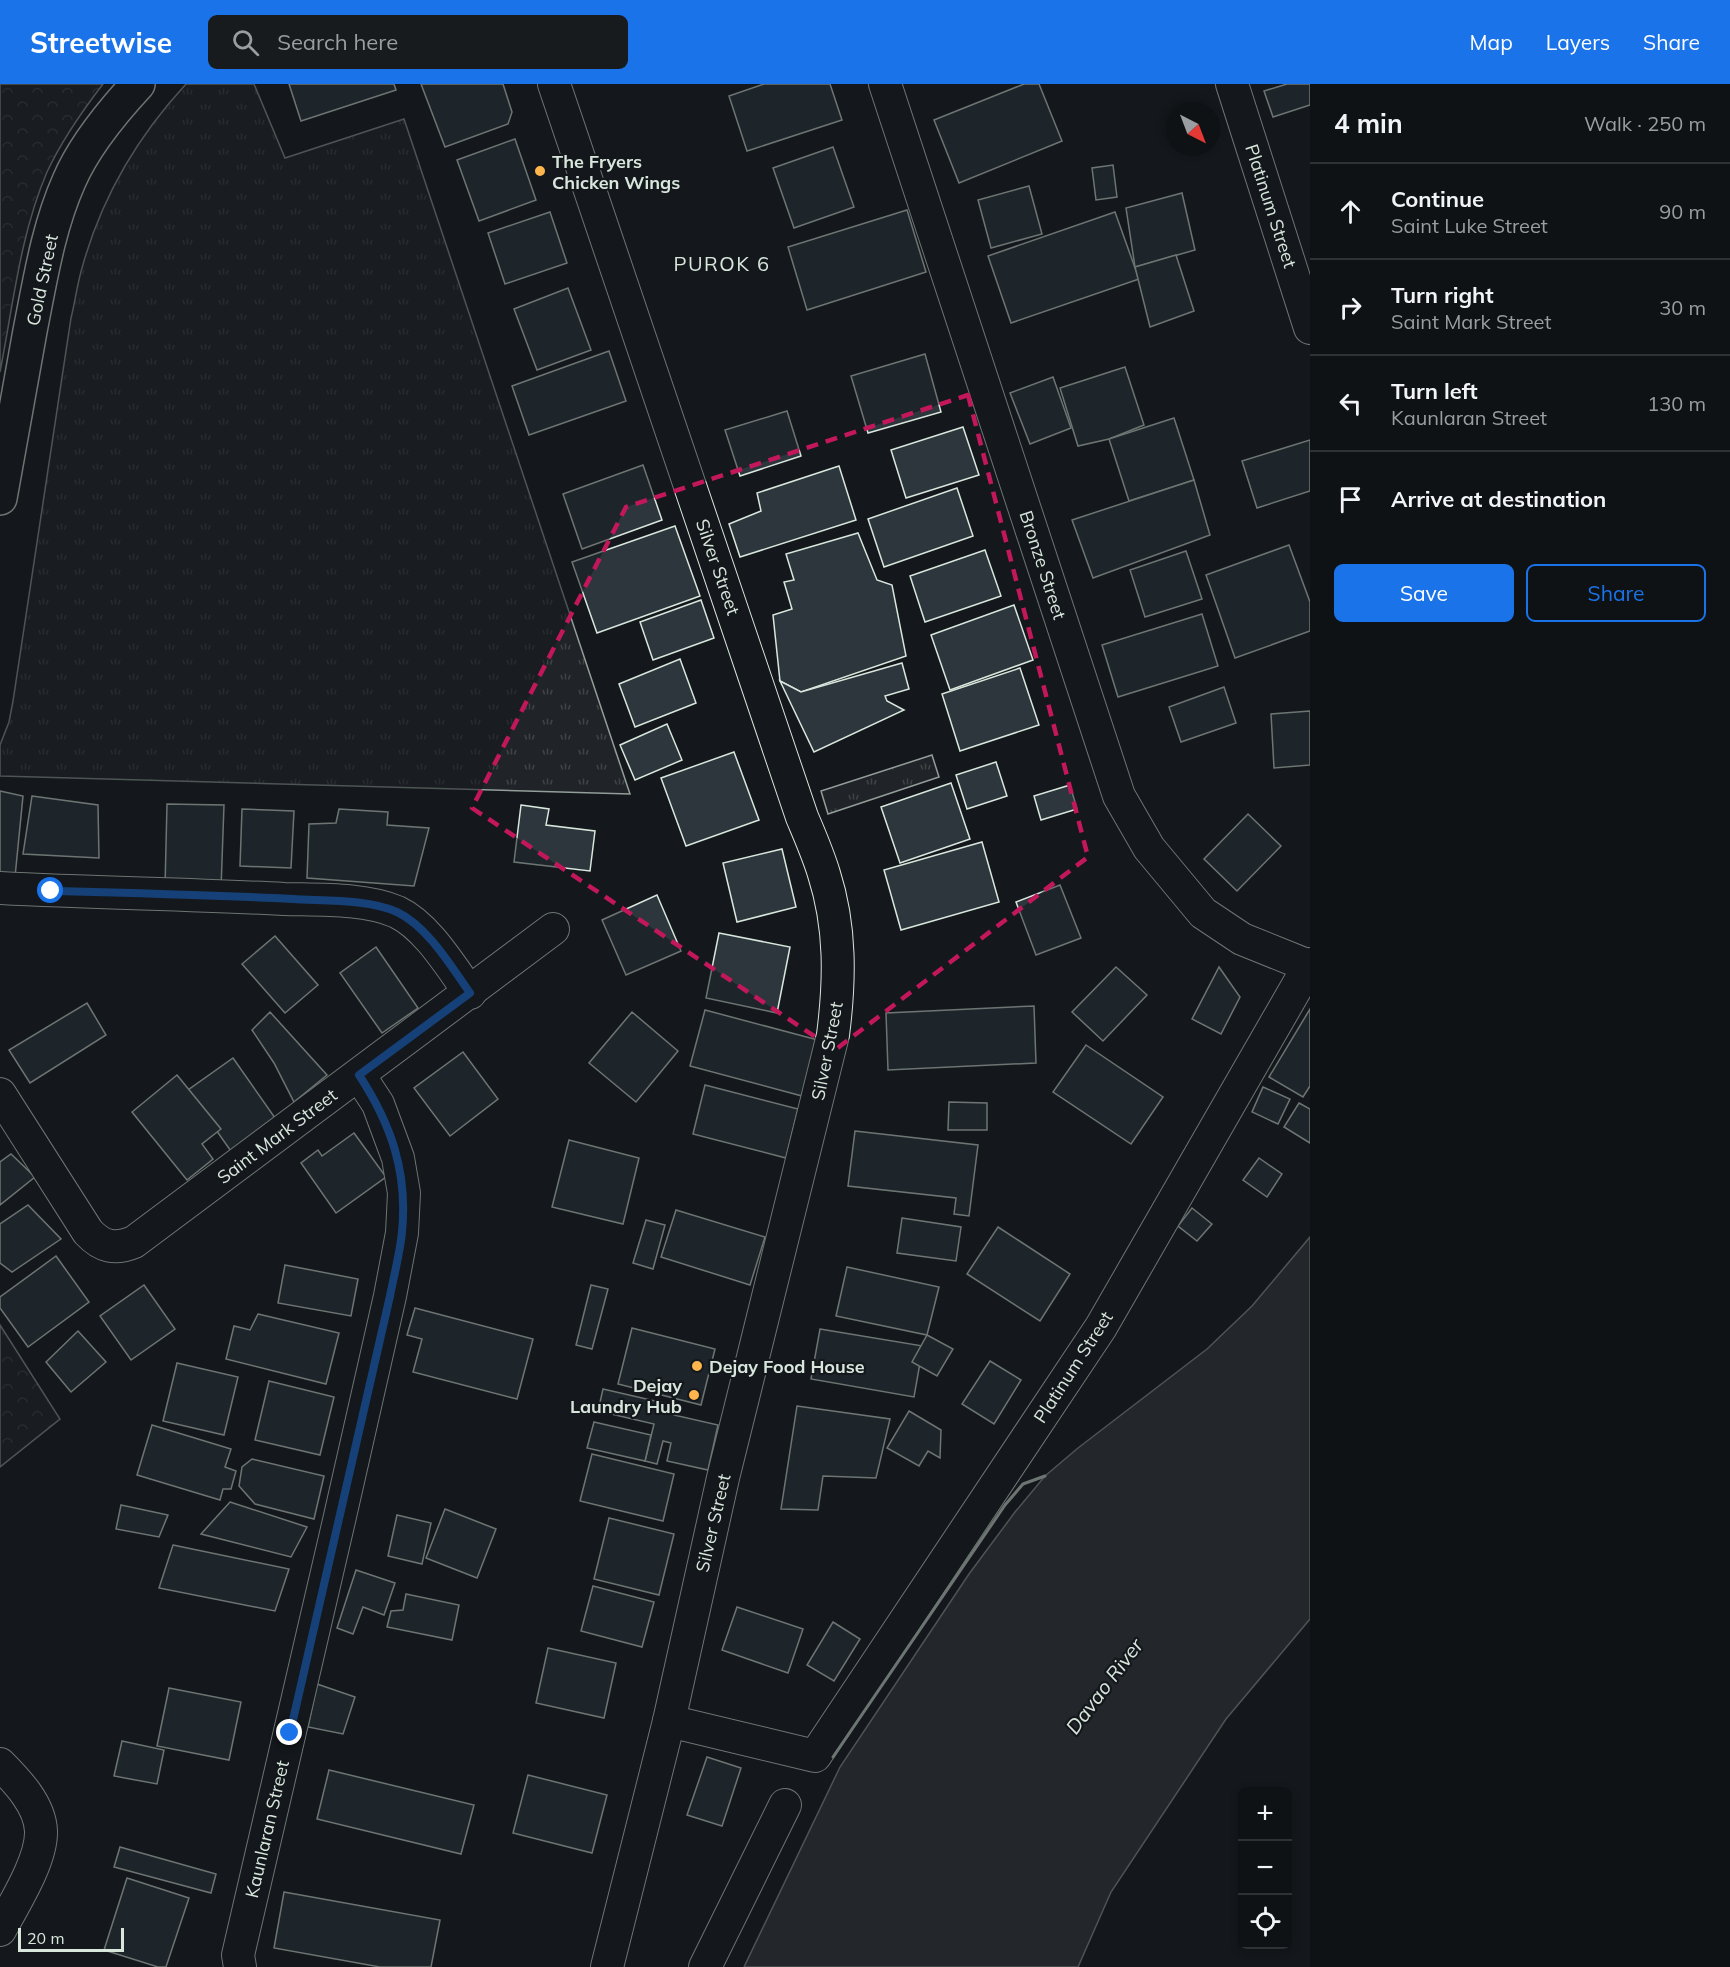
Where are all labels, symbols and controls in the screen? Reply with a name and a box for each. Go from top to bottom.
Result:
search box [208,15,628,69]
text: Streetwise [30,25,172,60]
icon: search [229,26,262,59]
text: Search here [277,28,398,56]
text: Map [1470,29,1513,55]
text: Layers [1546,29,1610,55]
text: Share [1643,29,1700,55]
north arrow [1166,102,1220,156]
text: 4 min [1334,107,1403,140]
text: Walk · 250 m [1584,111,1706,136]
street label: Platinum Street [1240,141,1302,271]
place label: The Fryers Chicken Wings [552,150,680,194]
marker: The Fryers Chicken Wings [533,164,547,178]
text: Continue [1391,185,1484,213]
icon: ahead [1334,195,1367,228]
text: 90 m [1659,199,1706,224]
text: Saint Luke Street [1391,213,1548,238]
street label: Gold Street [21,232,63,328]
district label: PUROK 6 [673,251,771,276]
text: Turn right [1391,281,1494,309]
icon: right [1334,291,1367,324]
text: 30 m [1659,295,1706,320]
text: Saint Mark Street [1391,309,1551,334]
text: Turn left [1391,377,1478,405]
icon: left [1334,387,1367,420]
text: 130 m [1647,391,1706,416]
text: Kaunlaran Street [1391,405,1547,430]
icon: arrive [1334,483,1367,516]
text: Arrive at destination [1391,485,1606,513]
street label: Bronze Street [1015,508,1071,622]
street label: Silver Street [691,516,745,618]
button: Save [1334,564,1514,622]
button: Share [1526,564,1706,622]
route start [37,877,63,903]
street label: Silver Street [806,1000,848,1102]
street label: Saint Mark Street [212,1083,342,1189]
street label: Platinum Street [1028,1307,1118,1427]
place label: Dejay Food House [709,1355,865,1378]
marker: Dejay Food House [690,1359,704,1373]
place label: Dejay Laundry Hub [570,1374,682,1418]
marker: Dejay Laundry Hub [687,1388,701,1402]
street label: Silver Street [691,1472,735,1574]
water label: Davao River [1060,1633,1148,1739]
route end [276,1719,302,1745]
street label: Kaunlaran Street [240,1758,294,1900]
map controls [1238,1787,1292,1949]
button: + [1238,1787,1292,1841]
button: − [1238,1841,1292,1895]
button: locate [1238,1895,1292,1949]
scale bar [18,1925,124,1952]
text: 20 m [27,1928,64,1948]

